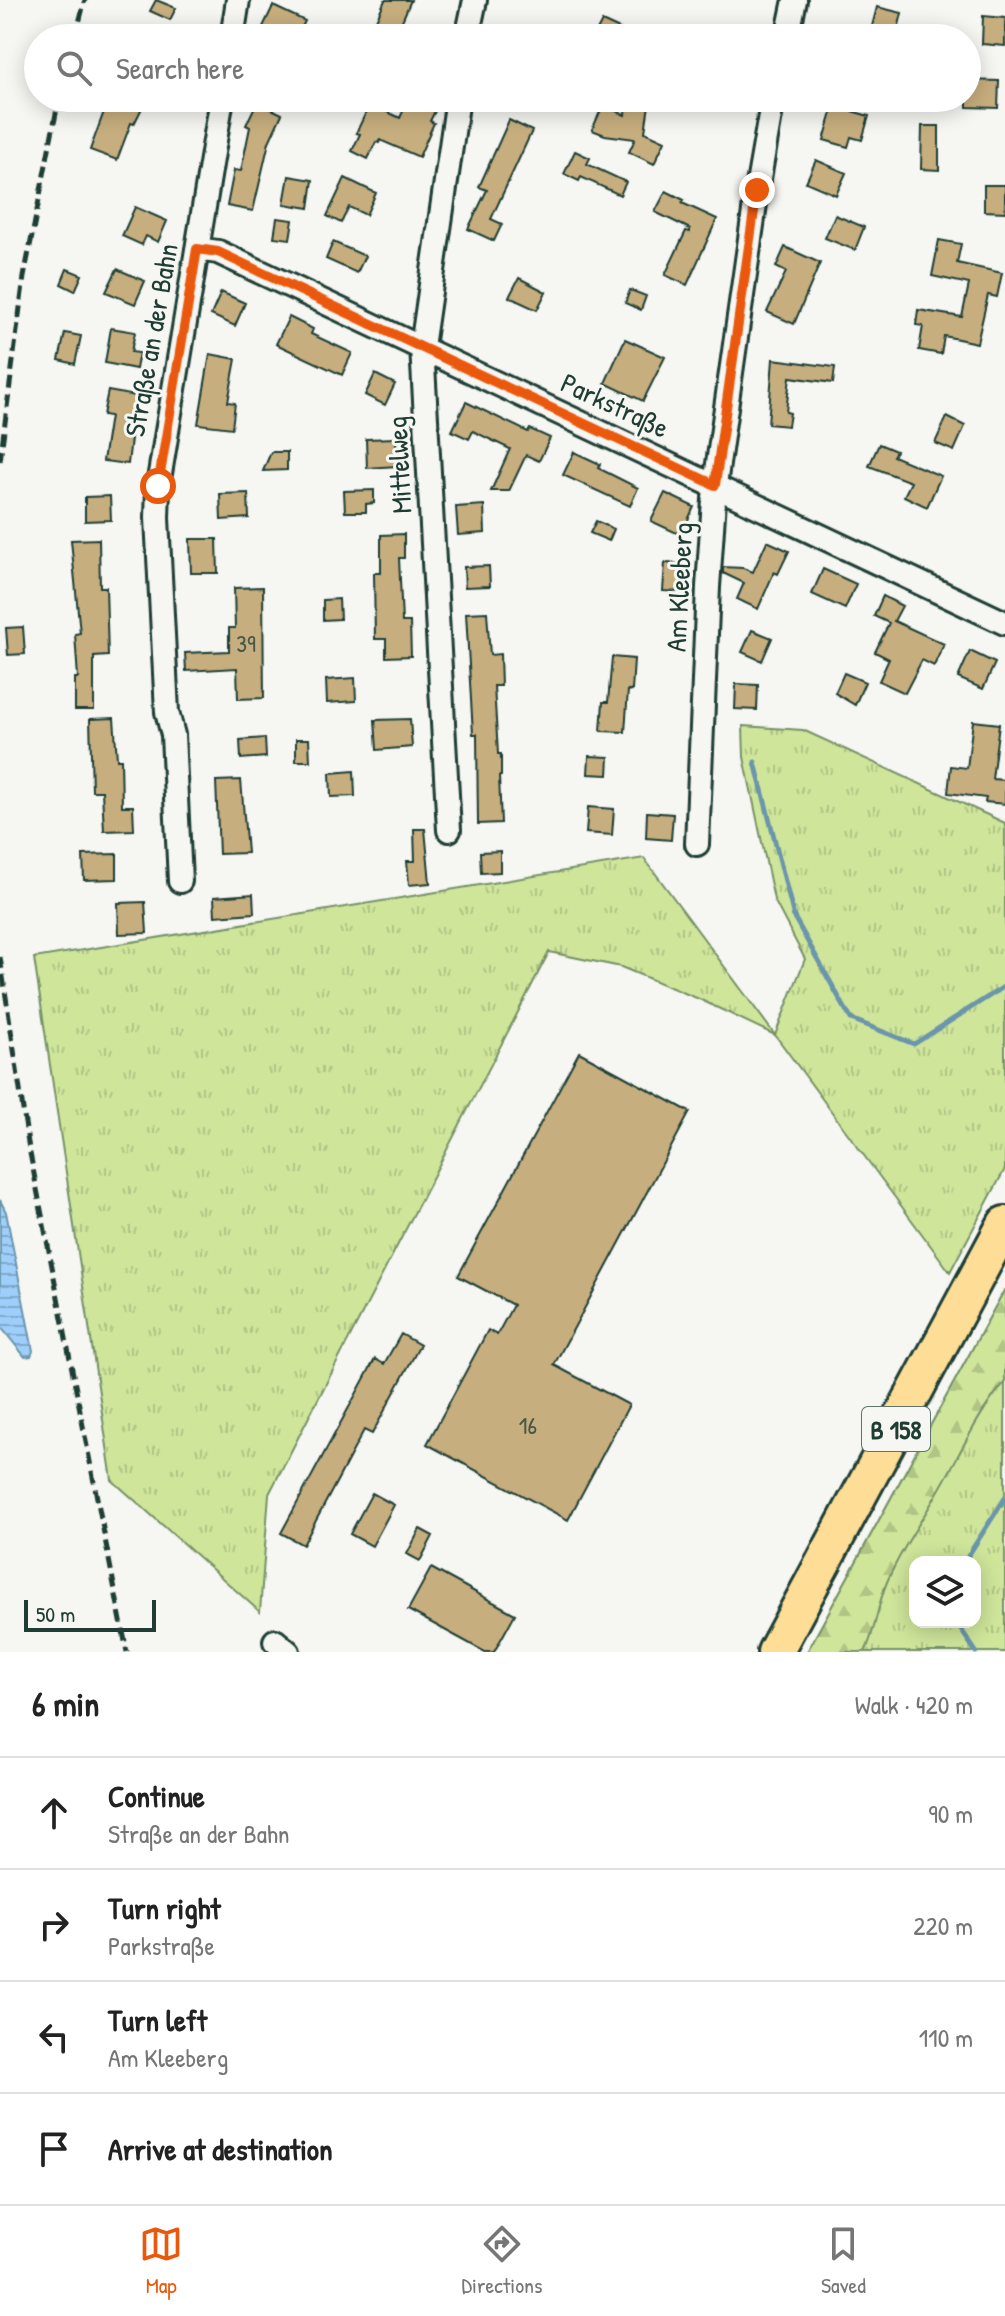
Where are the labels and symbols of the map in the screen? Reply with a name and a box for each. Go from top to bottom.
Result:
route end [739,172,775,208]
street label: Straße an der Bahn [115,240,187,440]
street label: Parkstraße [555,363,675,447]
street label: Mittelweg [377,415,421,515]
route start [140,468,176,504]
street label: Am Kleeberg [657,521,701,653]
house number: 39 [236,627,256,659]
road number: B 158 [862,1407,930,1451]
house number: 16 [519,1409,537,1441]
scale bar [24,1596,156,1632]

